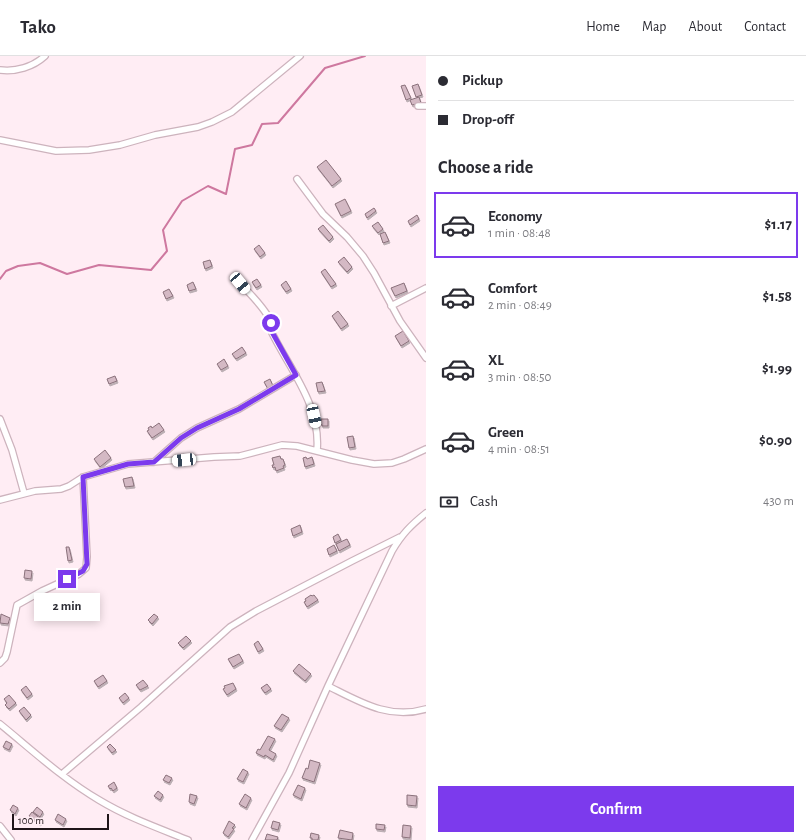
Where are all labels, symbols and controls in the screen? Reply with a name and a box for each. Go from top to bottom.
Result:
text: Tako [20,18,56,37]
text: Home [586,20,620,34]
text: Map [642,20,666,34]
text: About [688,20,722,34]
text: Contact [744,20,786,34]
text: Pickup [462,73,503,88]
text: Drop-off [462,112,514,127]
text: Choose a ride [438,159,533,177]
icon: car [440,207,476,243]
text: Economy [488,209,542,224]
text: $1.17 [765,217,792,232]
text: 1 min · 08:48 [488,227,551,240]
car [228,270,252,296]
icon: car [440,279,476,315]
text: Comfort [488,281,537,296]
text: $1.58 [763,289,792,304]
text: 2 min · 08:49 [488,299,552,312]
route start [262,314,280,332]
icon: car [440,351,476,387]
text: XL [488,353,504,368]
text: $1.99 [762,361,792,376]
text: 3 min · 08:50 [488,371,551,384]
car [306,403,322,429]
icon: car [440,423,476,459]
text: Green [488,425,524,440]
text: $0.90 [759,433,792,448]
text: 4 min · 08:51 [488,443,550,456]
car [171,453,197,467]
icon: cash [438,491,460,513]
text: Cash [470,494,498,509]
text: 430 m [763,495,794,508]
route end [58,570,76,588]
callout: 2 min [34,593,100,621]
text: 2 min [53,600,81,613]
button: Confirm [438,786,794,832]
scale bar [12,812,109,831]
text: 100 m [18,815,44,826]

